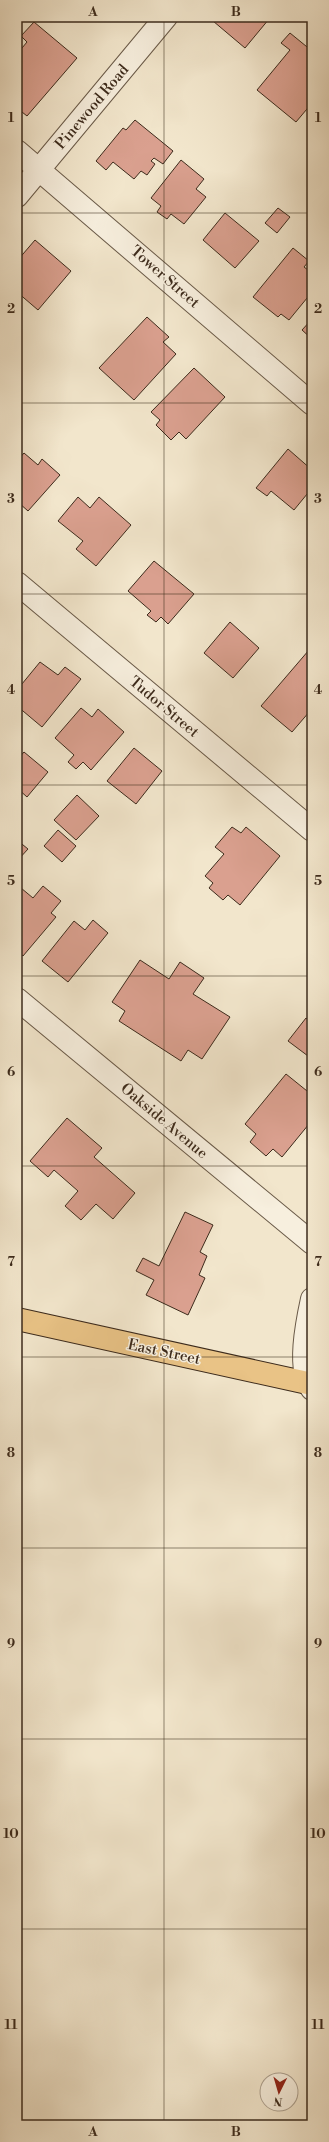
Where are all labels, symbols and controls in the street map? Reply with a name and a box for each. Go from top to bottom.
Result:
text: A [87,4,98,20]
text: B [231,4,241,20]
street label: Pinewood Road [51,60,133,153]
text: 1 [8,110,15,126]
text: 1 [315,110,322,126]
street label: Tower Street [126,242,204,313]
text: 2 [7,301,15,317]
text: 2 [314,301,322,317]
text: 3 [7,491,15,507]
text: 3 [314,491,322,507]
street label: Tudor Street [125,672,203,742]
text: 4 [7,682,16,698]
text: 4 [314,682,323,698]
text: 5 [7,873,15,889]
text: 5 [314,873,322,889]
text: 6 [7,1064,15,1080]
text: 6 [314,1064,322,1080]
street label: Oakside Avenue [117,1079,211,1163]
text: 7 [7,1254,15,1270]
text: 7 [314,1254,322,1270]
street label: East Street [126,1335,203,1369]
text: 8 [7,1445,15,1461]
text: 8 [314,1445,322,1461]
text: 9 [7,1636,15,1652]
text: 9 [314,1636,322,1652]
text: 10 [3,1826,19,1842]
text: 10 [310,1826,326,1842]
text: 11 [5,2017,18,2033]
text: 11 [312,2017,325,2033]
north arrow [259,2072,299,2112]
text: N [273,2094,283,2108]
text: A [87,2124,98,2140]
text: B [231,2124,241,2140]

